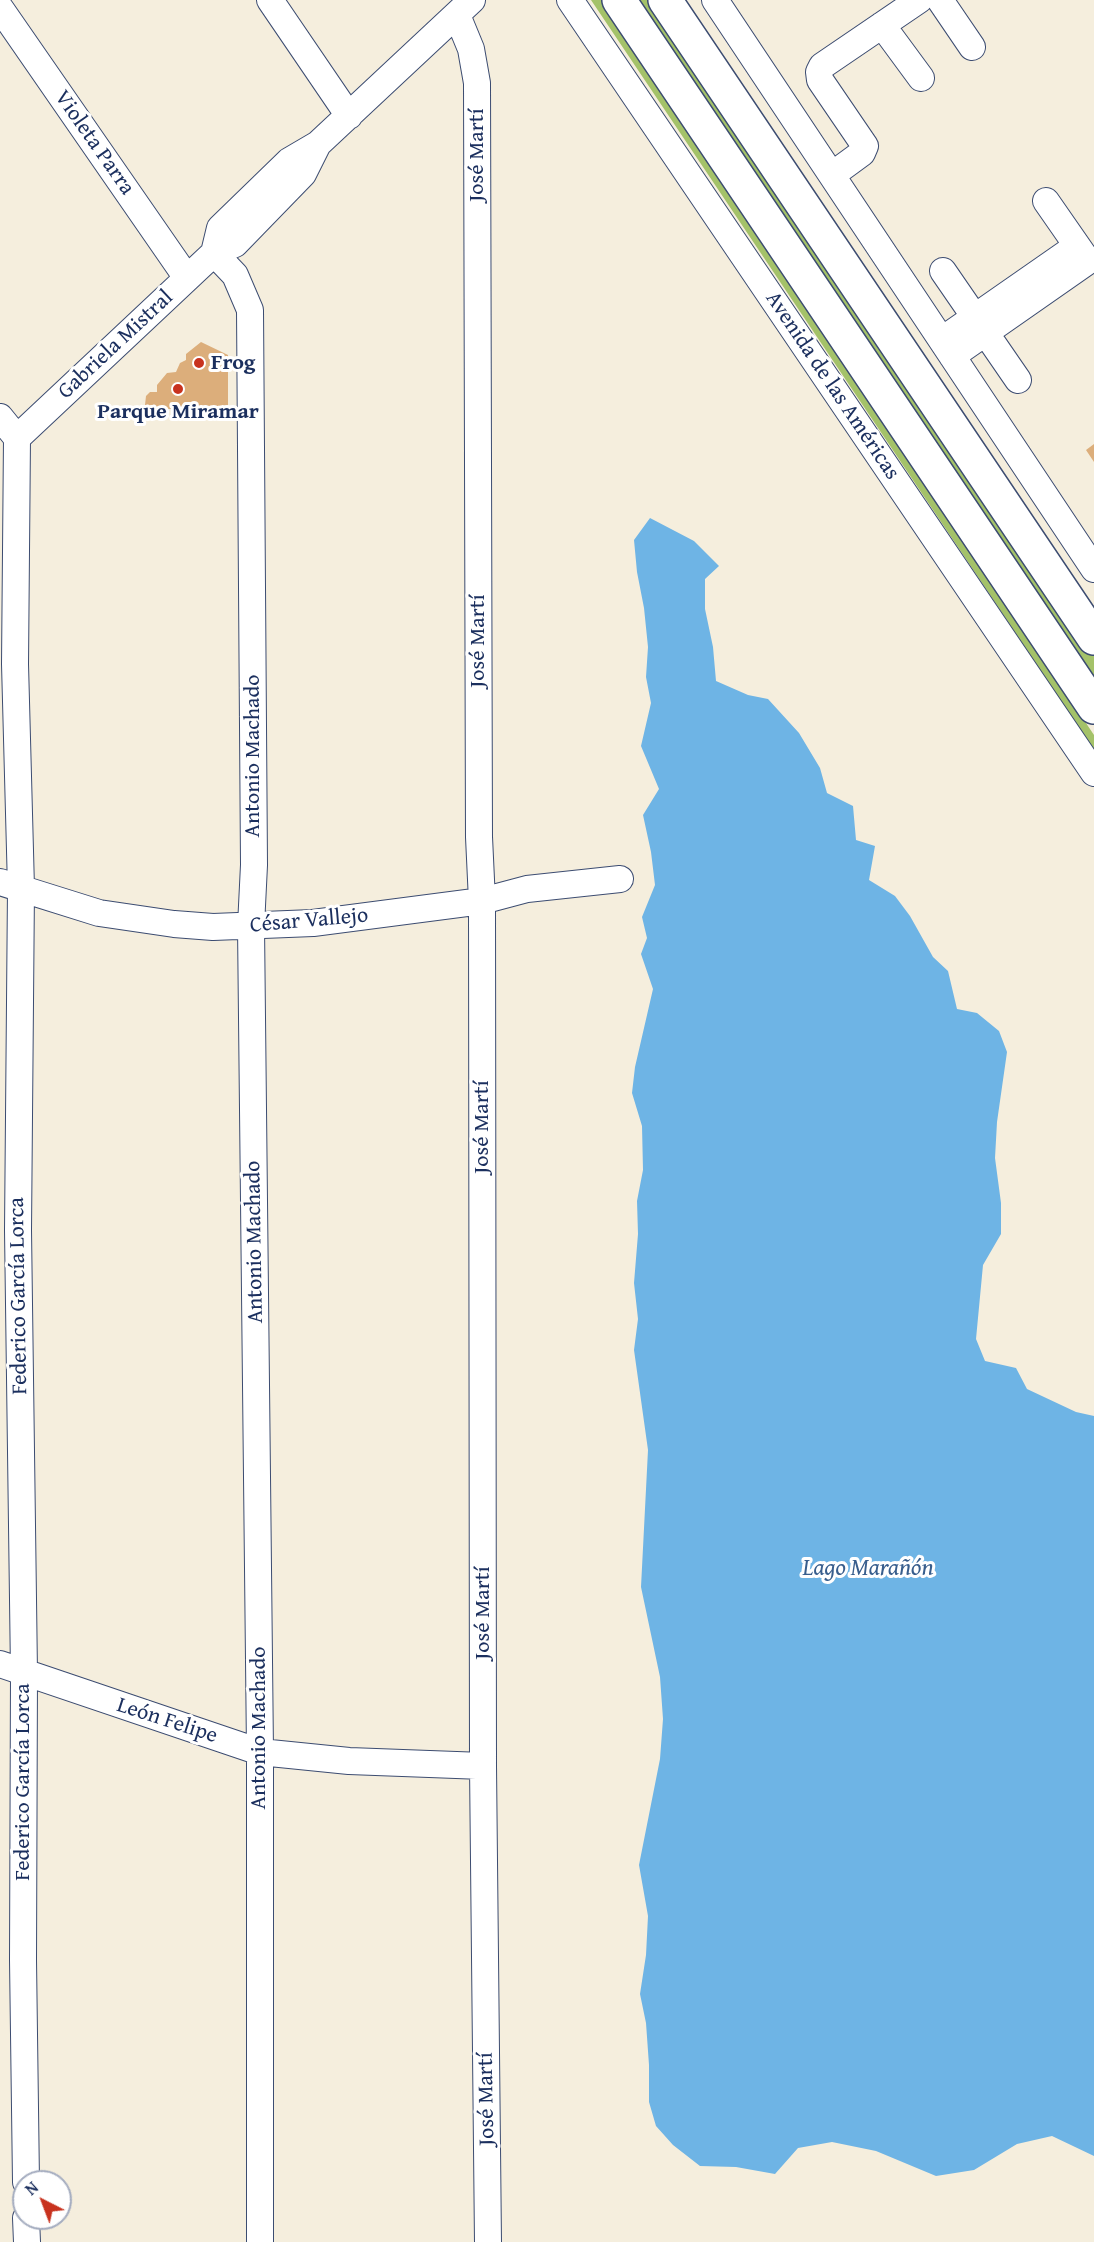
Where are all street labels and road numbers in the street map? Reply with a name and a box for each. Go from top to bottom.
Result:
street label: Violeta Parra [48,86,140,200]
street label: José Martí [464,108,490,202]
street label: Gabriela Mistral [53,285,179,405]
street label: Avenida de las Américas [759,287,905,485]
street label: José Martí [465,594,491,688]
street label: Antonio Machado [240,675,266,837]
street label: César Vallejo [249,903,369,939]
street label: José Martí [469,1080,495,1174]
street label: Antonio Machado [240,1160,270,1324]
street label: Federico García Lorca [4,1197,34,1395]
street label: José Martí [470,1566,496,1660]
street label: Antonio Machado [246,1647,272,1809]
street label: Federico García Lorca [10,1683,36,1881]
street label: León Felipe [113,1692,221,1750]
street label: José Martí [473,2052,501,2146]

